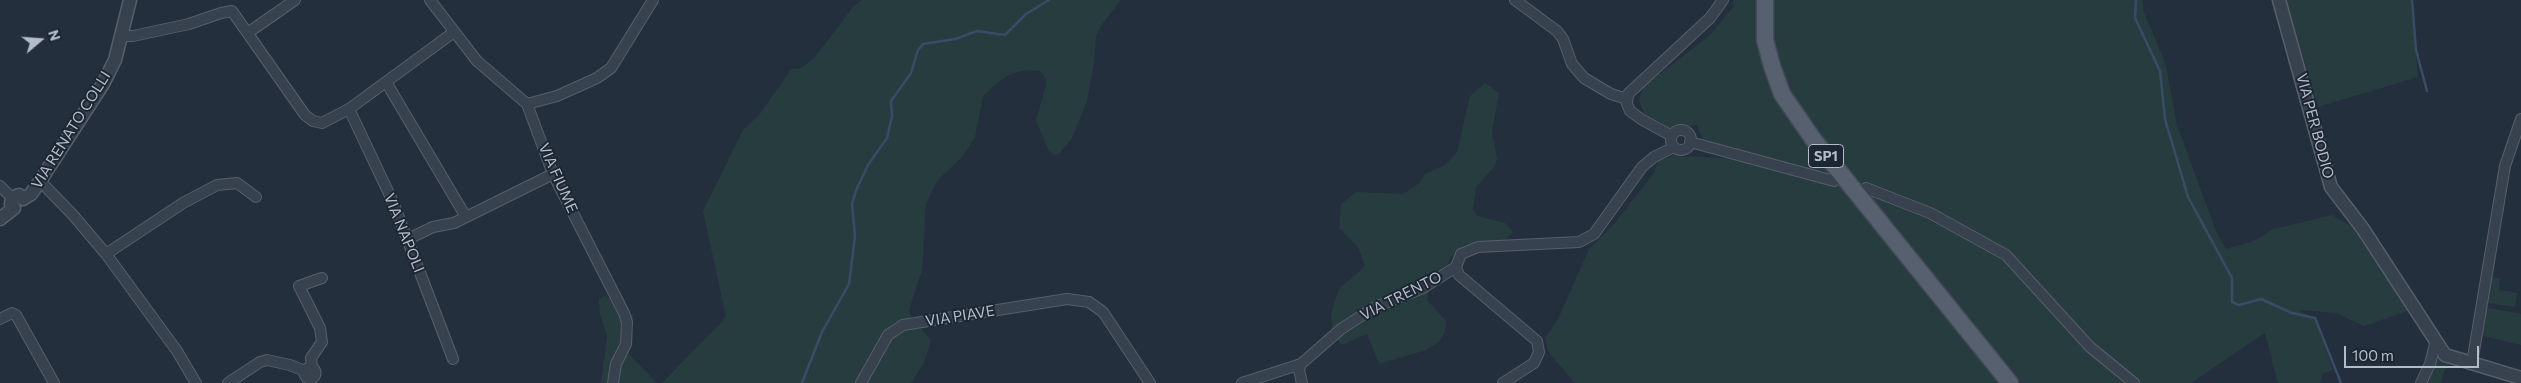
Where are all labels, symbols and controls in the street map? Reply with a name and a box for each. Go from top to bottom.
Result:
north arrow [15,15,65,65]
text: N [45,28,64,43]
street label: VIA RENATO COLLI [28,68,114,192]
street label: VIA PER BODIO [2292,71,2338,181]
street label: VIA FIUME [535,140,581,216]
road number: SP1 [1808,144,1844,168]
street label: VIA NAPOLI [380,191,428,275]
street label: VIA TRENTO [1357,268,1445,324]
street label: VIA PIAVE [924,302,996,330]
scale bar [2346,336,2481,368]
text: 100 m [2352,346,2394,364]

